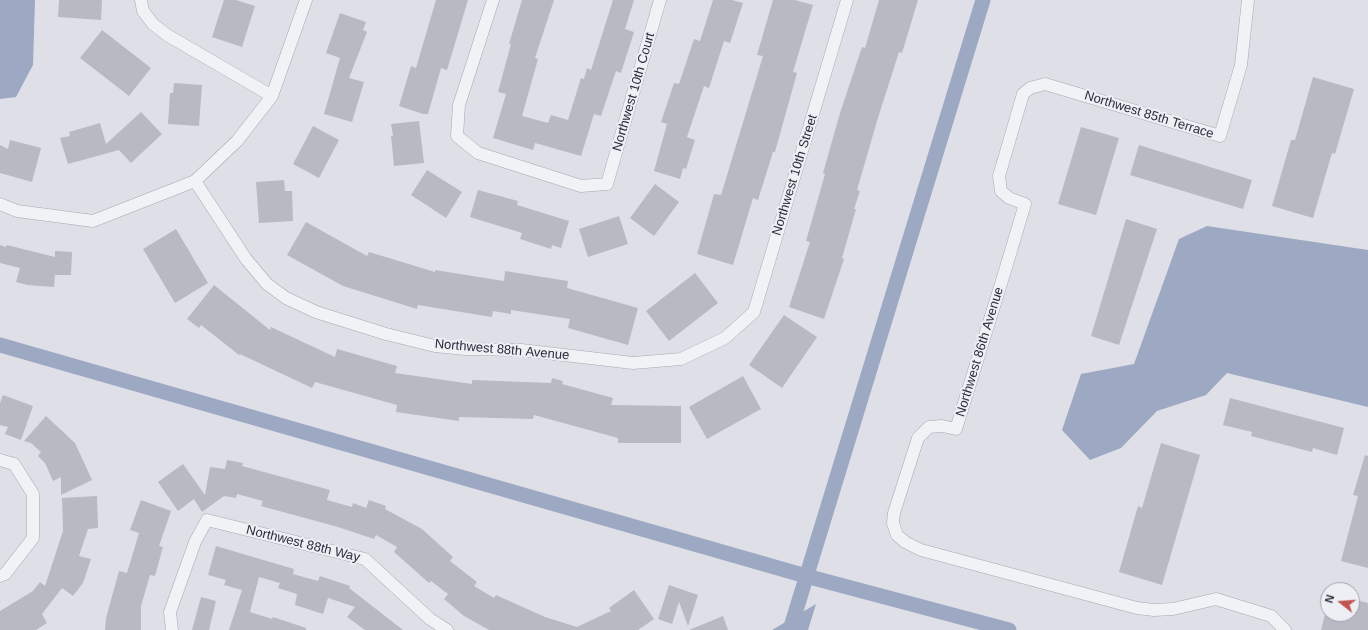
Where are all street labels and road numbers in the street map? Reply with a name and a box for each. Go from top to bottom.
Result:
street label: Northwest 10th Court [610,31,658,153]
street label: Northwest 85th Terrace [1082,88,1216,142]
street label: Northwest 10th Street [769,113,821,237]
street label: Northwest 86th Avenue [953,285,1007,419]
street label: Northwest 88th Avenue [434,336,570,364]
street label: Northwest 88th Way [245,522,361,566]

